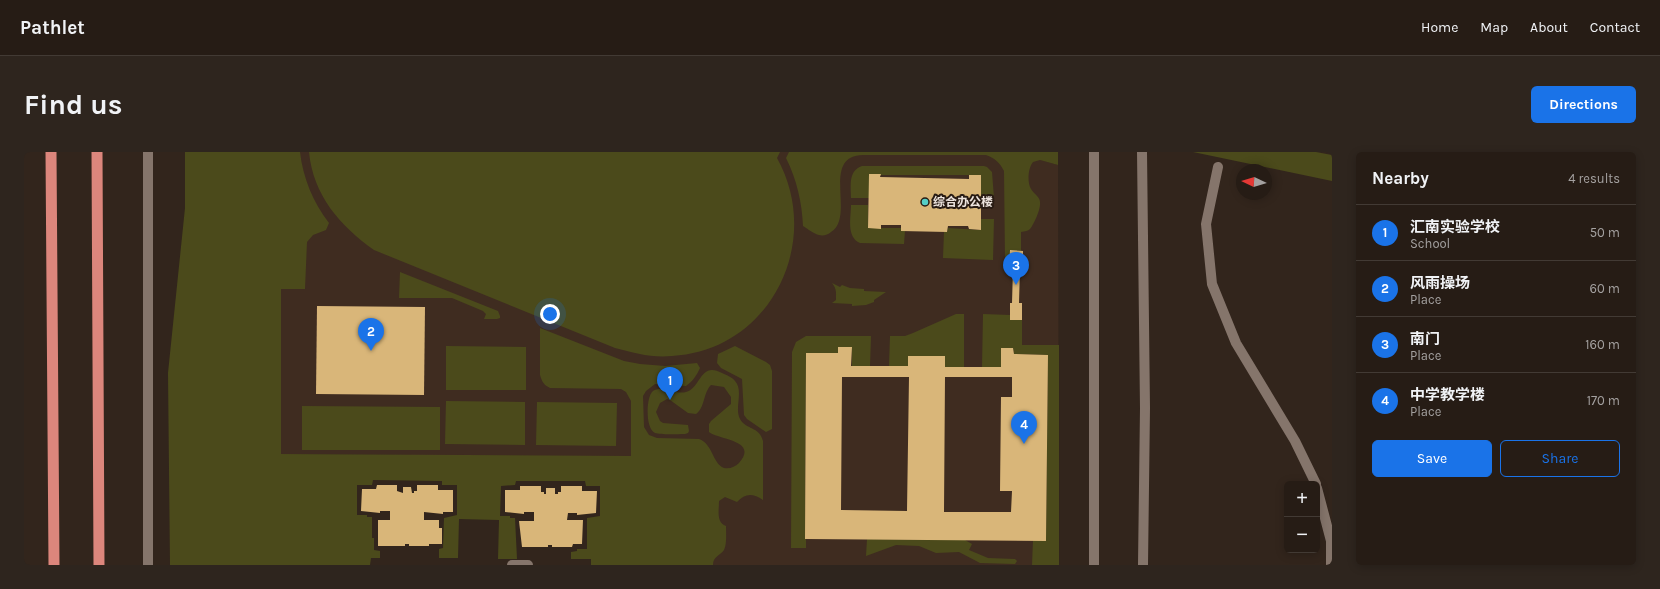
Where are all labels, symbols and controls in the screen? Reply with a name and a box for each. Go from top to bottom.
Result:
text: Pathlet [20,17,85,39]
text: Home [1421,19,1458,36]
text: Map [1480,19,1508,36]
text: About [1530,19,1568,36]
text: Contact [1590,19,1640,36]
button: Directions [1531,86,1636,123]
text: Find us [24,88,123,121]
north arrow [1236,164,1272,200]
text: Nearby [1372,168,1429,188]
text: 4 results [1568,171,1620,186]
place label: 综合办公楼 [933,195,993,209]
marker: 综合办公楼 [920,197,930,207]
text: 汇南实验学校 [1410,218,1500,236]
text: 1 [1383,225,1387,240]
text: 50 m [1590,225,1620,240]
text: School [1410,236,1450,251]
pin: 3 [1003,252,1029,285]
text: 风雨操场 [1410,274,1470,292]
text: 2 [1381,281,1389,296]
text: 60 m [1590,281,1620,296]
text: Place [1410,292,1441,307]
your location [540,304,560,324]
pin: 2 [358,318,384,351]
text: 南门 [1410,330,1440,348]
text: 3 [1381,337,1389,352]
text: 160 m [1585,337,1620,352]
text: Place [1410,348,1441,363]
pin: 1 [657,367,683,400]
text: 中学教学楼 [1410,386,1485,404]
text: 4 [1381,393,1389,408]
text: 170 m [1587,393,1620,408]
text: Place [1410,404,1441,419]
pin: 4 [1011,411,1037,444]
button: Save [1372,440,1492,477]
button: Share [1500,440,1620,477]
map controls [1284,481,1320,553]
button: + [1284,481,1320,517]
button: − [1284,517,1320,553]

